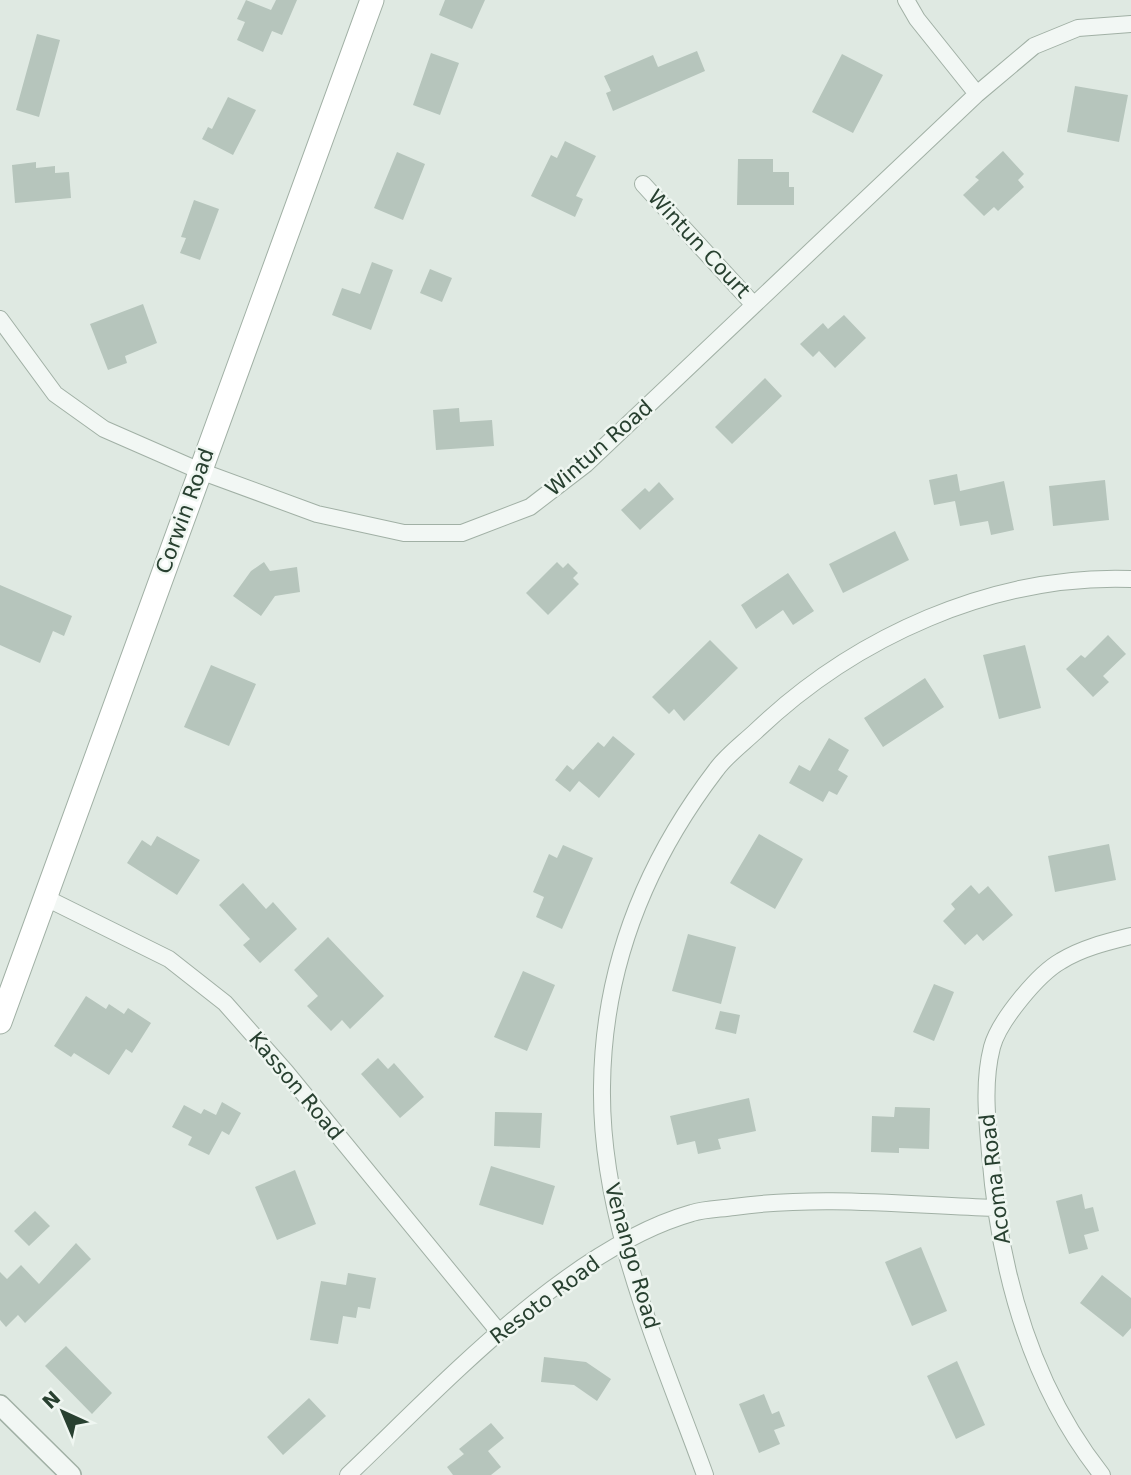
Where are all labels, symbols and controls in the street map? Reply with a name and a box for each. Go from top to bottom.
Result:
street label: Wintun Court [643,185,755,303]
street label: Wintun Road [541,395,657,501]
street label: Corwin Road [151,445,219,577]
street label: Kasson Road [244,1027,348,1145]
street label: Acoma Road [975,1112,1015,1246]
street label: Venango Road [600,1180,664,1332]
street label: Resoto Road [486,1251,604,1349]
north arrow [28,1377,98,1447]
text: N [38,1386,65,1413]

